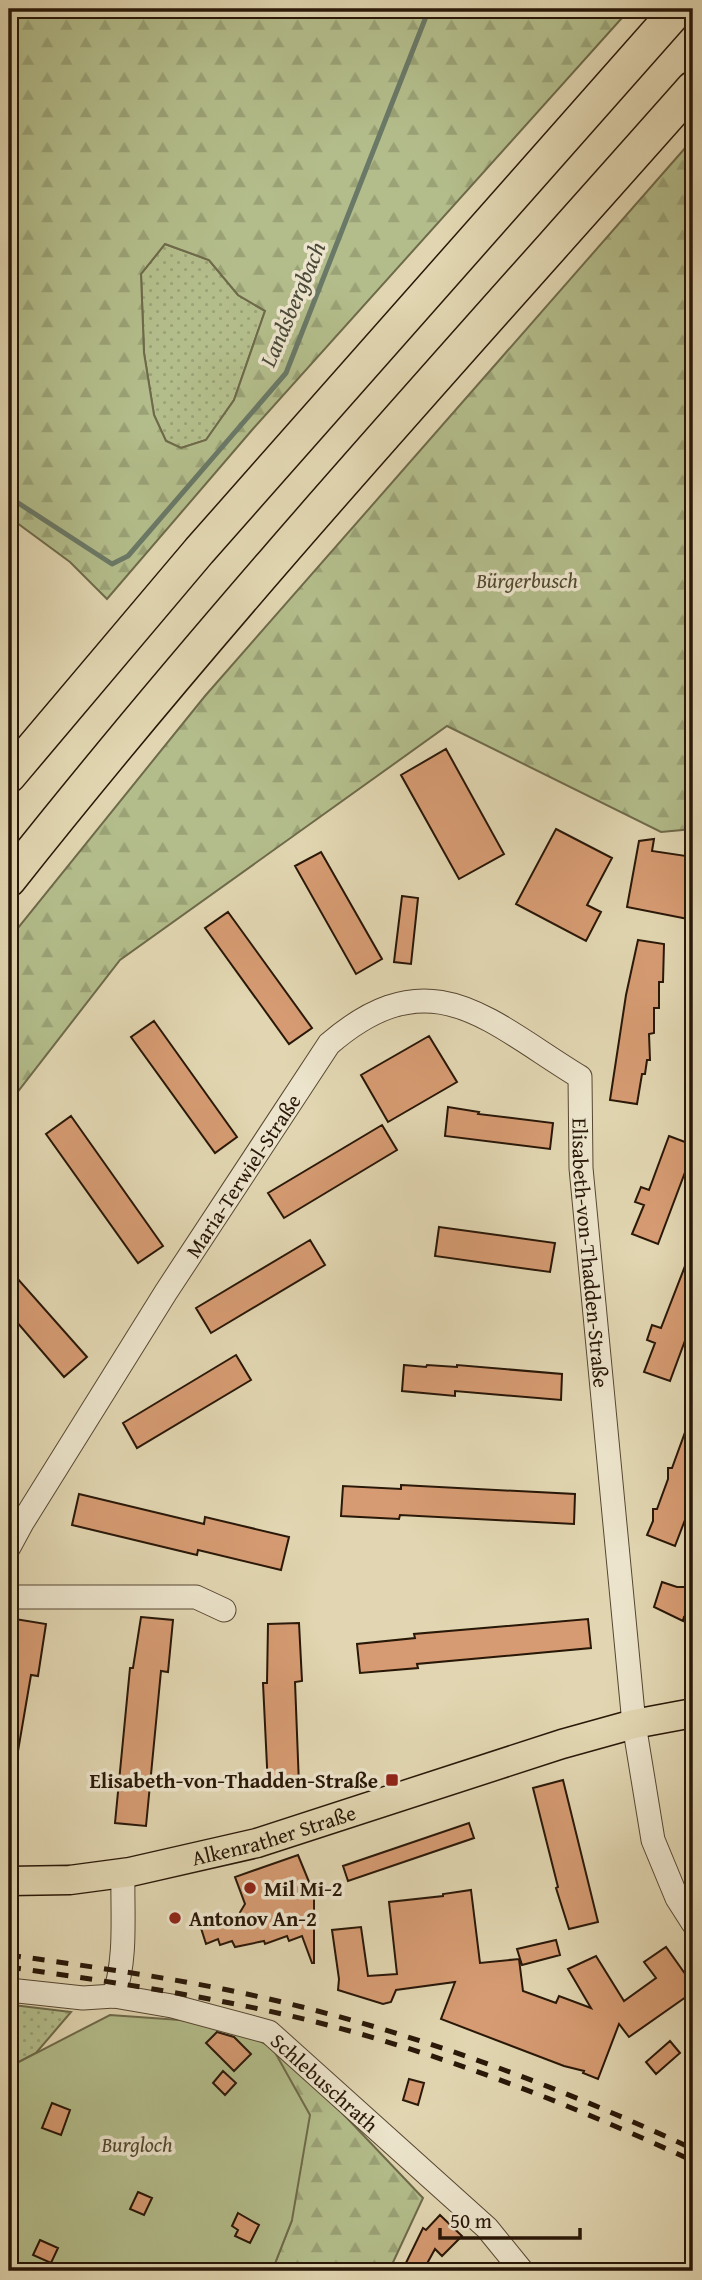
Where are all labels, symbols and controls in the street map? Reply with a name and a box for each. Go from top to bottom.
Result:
water label: Landsbergbach [250,236,333,373]
park label: Bürgerbusch [475,565,578,596]
street label: Maria-Terwiel-Straße [177,1087,308,1264]
street label: Elisabeth-von-Thadden-Straße [565,1118,617,1389]
place label: Elisabeth-von-Thadden-Straße [90,1765,378,1796]
marker: Elisabeth-von-Thadden-Straße [384,1772,400,1788]
street label: Alkenrather Straße [189,1796,360,1873]
place label: Mil Mi-2 [264,1873,343,1904]
marker: Mil Mi-2 [242,1880,258,1896]
place label: Antonov An-2 [189,1903,317,1934]
marker: Antonov An-2 [167,1910,183,1926]
street label: Schlebuschrath [264,2025,386,2139]
park label: Burgloch [100,2129,173,2160]
scale bar [440,2196,580,2240]
text: 50 m [450,2205,492,2236]

